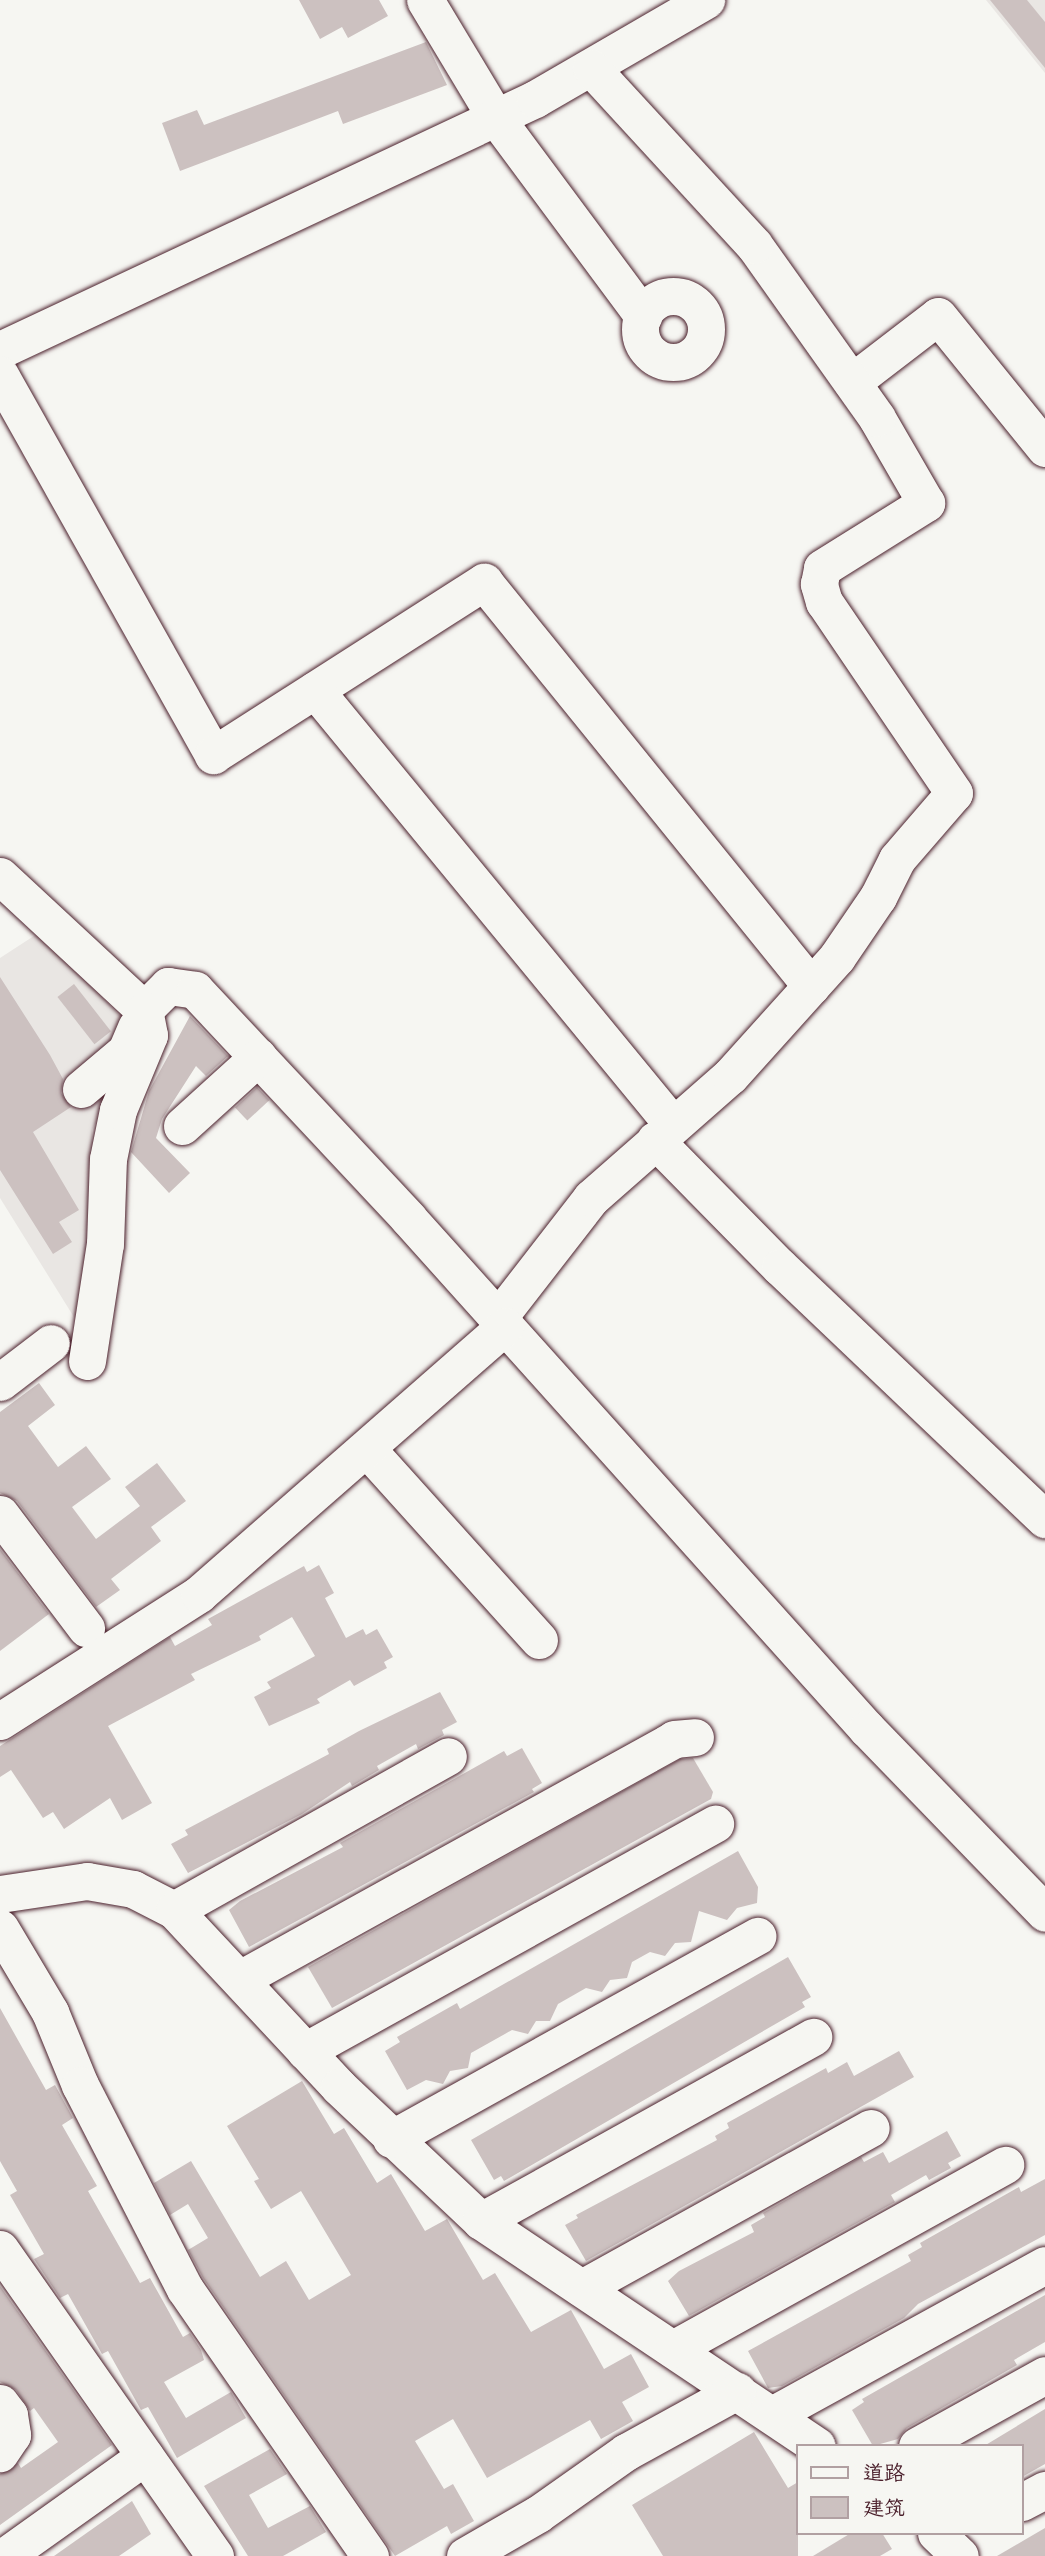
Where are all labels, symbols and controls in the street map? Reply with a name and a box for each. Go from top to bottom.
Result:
legend [796,2444,1024,2535]
text: 道路 [863,2458,905,2487]
text: 建筑 [863,2493,905,2522]

